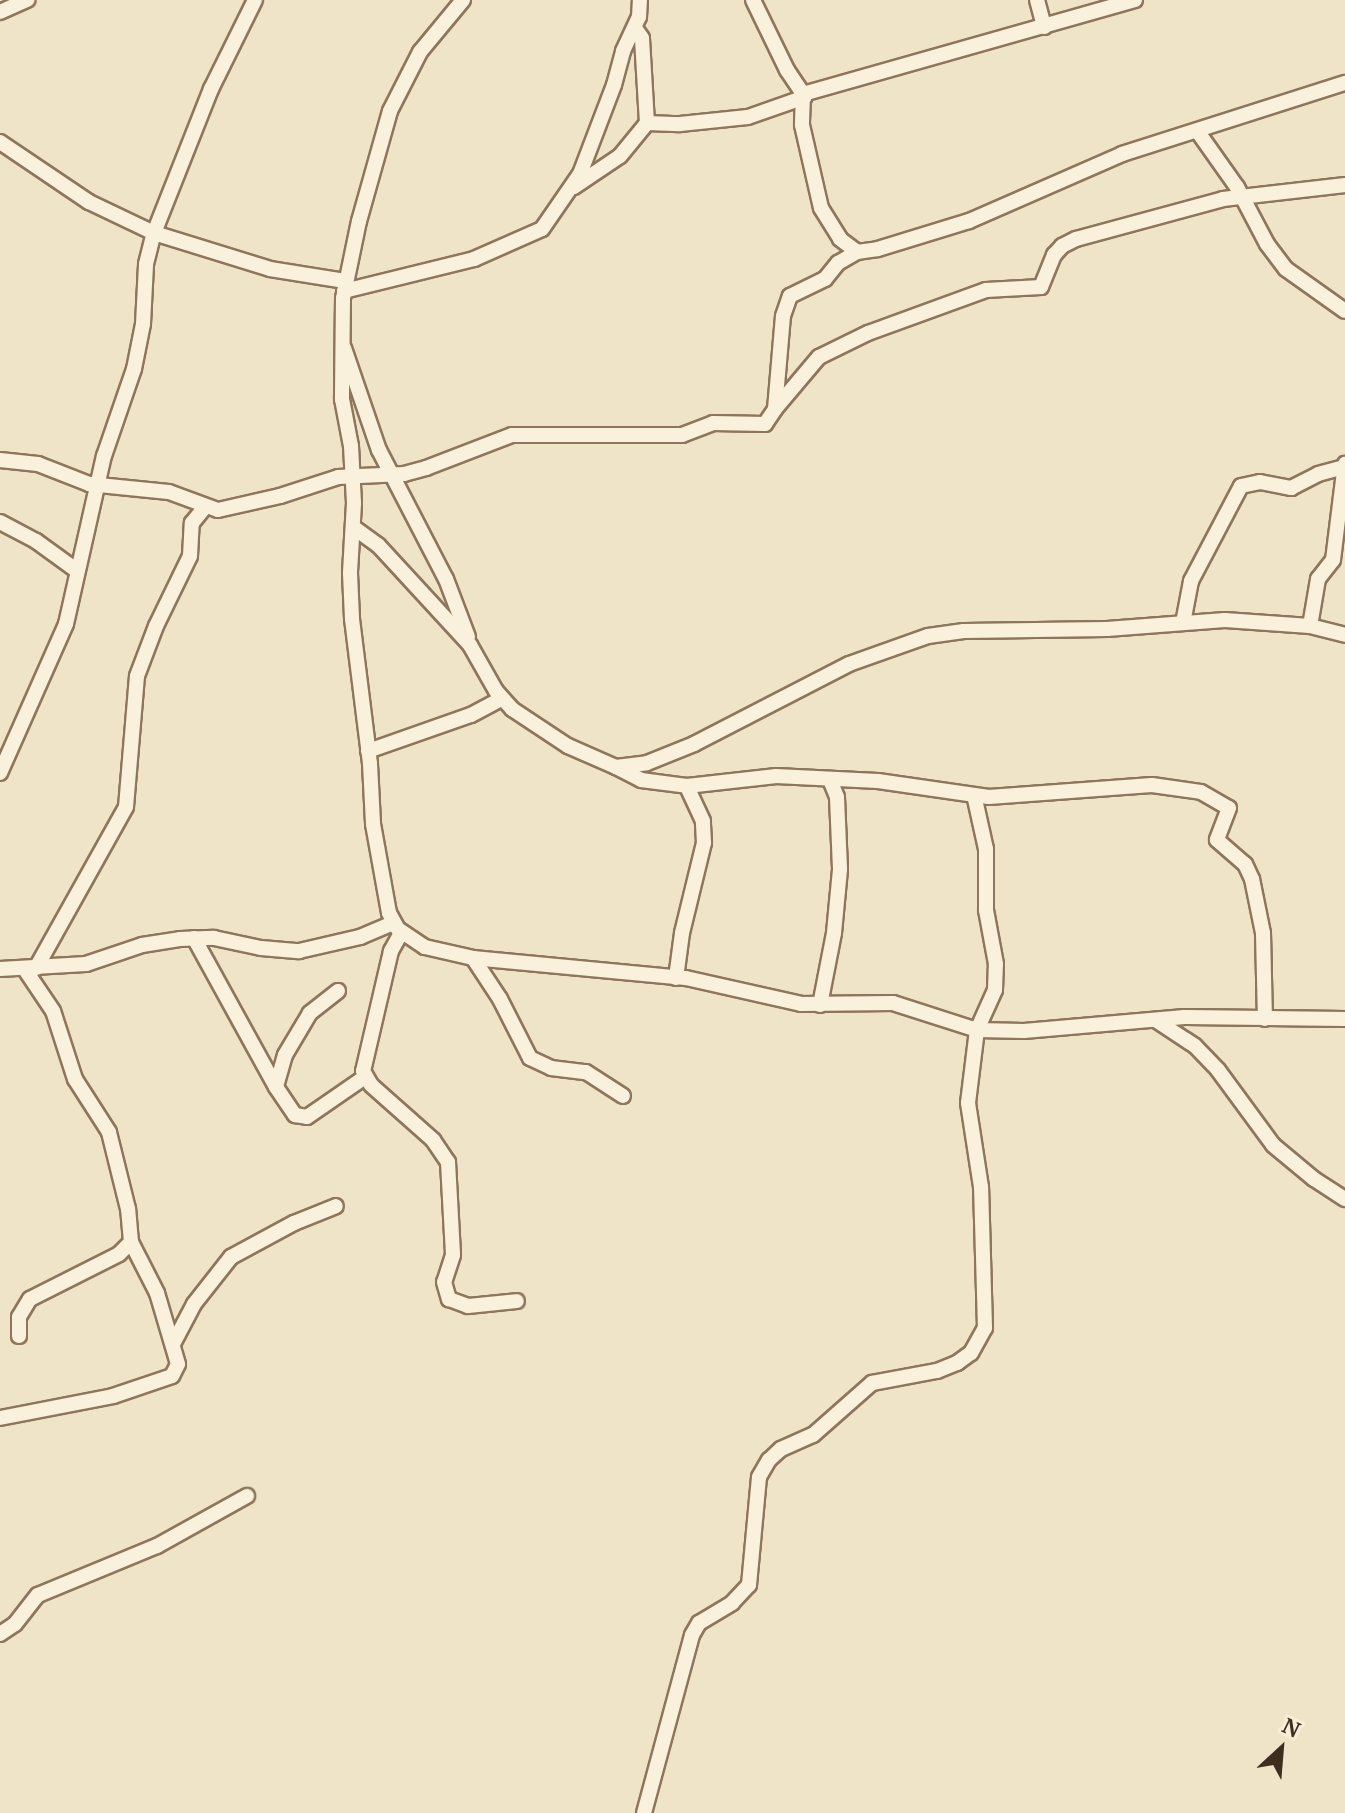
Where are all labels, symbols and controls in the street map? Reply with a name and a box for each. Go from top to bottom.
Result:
north arrow [1241,1709,1321,1789]
text: N [1278,1710,1306,1744]

